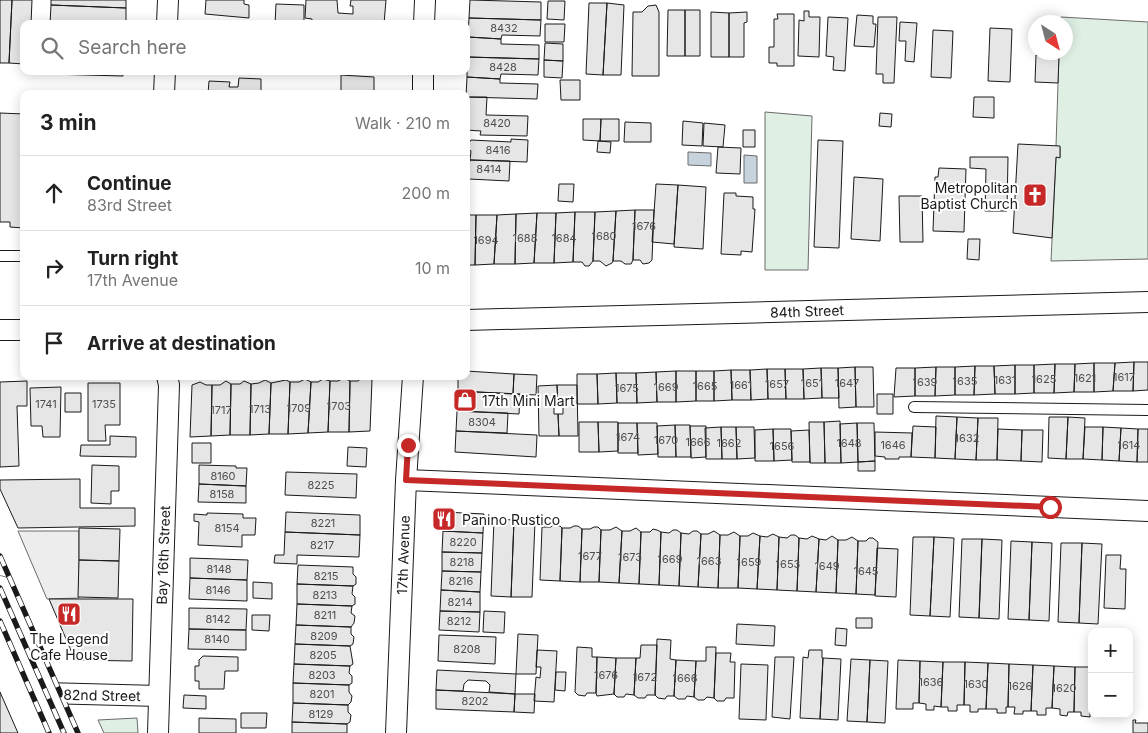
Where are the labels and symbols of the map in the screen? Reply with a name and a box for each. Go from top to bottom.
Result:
north arrow [1028,15,1073,60]
house number: 8432 [490,21,518,35]
house number: 8428 [489,60,517,74]
house number: 8420 [483,116,511,130]
house number: 8416 [486,143,511,157]
house number: 8414 [476,162,502,176]
place label: Metropolitan Baptist Church [920,179,1018,212]
church icon: Metropolitan Baptist Church [1022,182,1048,208]
house number: 1676 [632,219,656,233]
house number: 1680 [591,229,617,243]
house number: 1688 [513,231,538,245]
house number: 1684 [551,231,577,245]
house number: 1694 [473,233,499,247]
street label: 84th Street [770,301,845,321]
house number: 1617 [1113,370,1135,384]
house number: 1621 [1074,371,1096,385]
house number: 1625 [1032,372,1057,386]
house number: 1631 [994,373,1016,387]
house number: 1635 [953,374,978,388]
house number: 1639 [913,375,938,389]
house number: 1651 [801,376,823,390]
house number: 1647 [835,376,859,390]
house number: 1657 [765,377,789,391]
house number: 1661 [730,378,752,392]
house number: 1665 [693,379,718,393]
house number: 1669 [654,380,679,394]
house number: 1675 [615,381,639,395]
shop icon: 17th Mini Mart [452,387,478,413]
place label: 17th Mini Mart [482,392,575,409]
house number: 1741 [35,397,57,411]
house number: 1735 [92,397,116,411]
house number: 1703 [327,399,351,413]
house number: 1709 [287,401,311,415]
house number: 1713 [249,402,271,416]
house number: 1717 [210,403,232,417]
house number: 8304 [468,415,496,429]
house number: 1674 [616,430,640,444]
house number: 1632 [955,431,979,445]
house number: 1670 [654,433,678,447]
route end [397,434,420,457]
house number: 1666 [686,435,711,449]
house number: 1662 [717,436,741,450]
house number: 1648 [836,436,862,450]
house number: 1646 [880,438,906,452]
house number: 1614 [1118,438,1140,452]
house number: 1656 [770,439,795,453]
house number: 8160 [210,469,236,483]
house number: 8225 [308,478,335,492]
house number: 8158 [210,487,235,501]
route start [1039,496,1062,519]
street label: Bay 16th Street [153,505,173,605]
restaurant icon: Panino Rustico [431,506,457,532]
place label: Panino Rustico [462,511,560,528]
street label: 17th Avenue [393,515,413,595]
house number: 8221 [311,516,335,530]
house number: 8154 [214,521,240,535]
house number: 8220 [449,535,477,549]
house number: 8217 [310,538,334,552]
house number: 1677 [578,549,602,563]
house number: 1673 [618,550,642,564]
house number: 1669 [658,552,683,566]
house number: 1663 [697,554,722,568]
house number: 8218 [450,555,475,569]
house number: 1659 [737,555,762,569]
house number: 1653 [776,557,801,571]
house number: 1649 [814,559,840,573]
house number: 8148 [206,562,232,576]
house number: 1645 [853,564,879,578]
house number: 8215 [314,569,339,583]
house number: 8216 [449,574,474,588]
house number: 8146 [205,583,231,597]
house number: 8213 [313,588,338,602]
house number: 8214 [447,595,473,609]
restaurant icon: The Legend Cafe House [56,601,82,627]
house number: 8211 [314,608,336,622]
house number: 8142 [205,612,231,626]
house number: 8212 [447,614,471,628]
house number: 8209 [310,629,338,643]
place label: The Legend Cafe House [29,630,109,663]
house number: 8140 [204,632,230,646]
house number: 8208 [453,642,481,656]
house number: 8205 [309,648,337,662]
house number: 8203 [308,668,336,682]
house number: 1676 [594,668,618,682]
house number: 1672 [633,670,657,684]
house number: 1666 [673,671,698,685]
house number: 1636 [919,675,944,689]
house number: 1630 [963,677,989,691]
house number: 1626 [1008,679,1033,693]
house number: 1620 [1052,681,1077,695]
street label: 82nd Street [63,686,141,704]
house number: 8201 [310,687,334,701]
house number: 8202 [461,694,489,708]
house number: 8129 [309,707,334,721]

